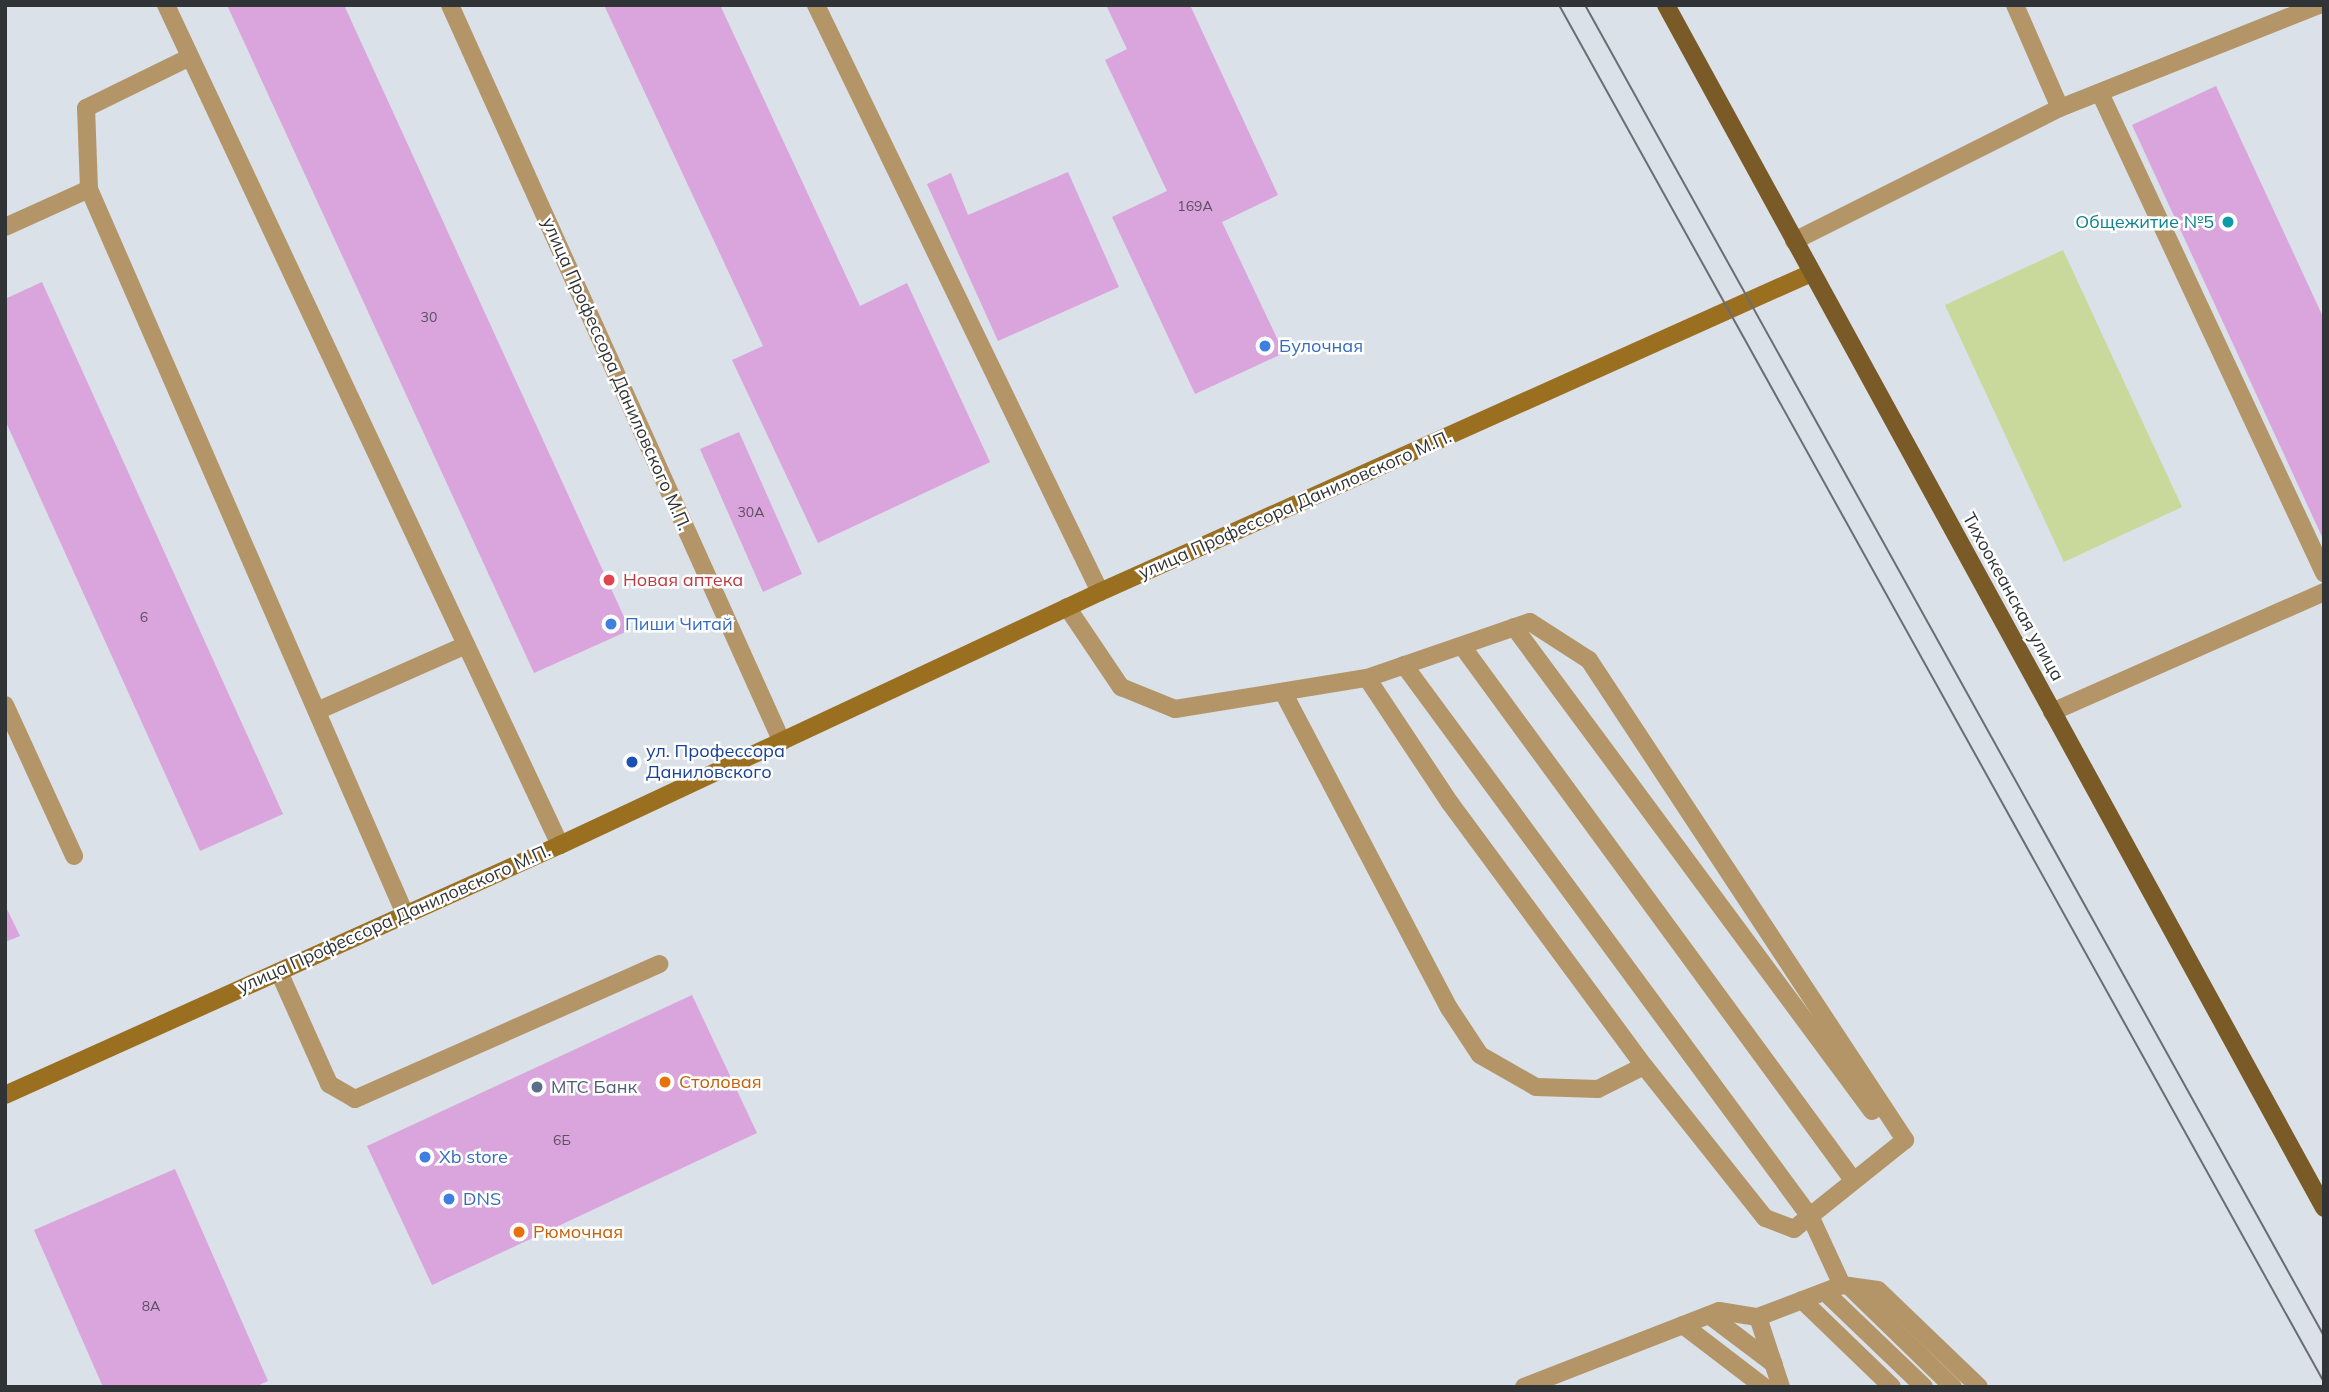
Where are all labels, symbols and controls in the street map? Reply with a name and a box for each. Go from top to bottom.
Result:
house number: 169А [1177,198,1213,214]
place label: Общежитие №5 [2075,211,2214,233]
street label: улица Профессора Даниловского М.П. [537,214,695,534]
marker: Общежитие №5 [2220,214,2236,230]
house number: 30 [421,309,437,325]
place label: Булочная [1279,335,1363,357]
marker: Булочная [1257,338,1273,354]
street label: улица Профессора Даниловского М.П. [1135,426,1455,584]
house number: 30А [737,504,765,520]
street label: Тихоокеанская улица [1958,509,2068,685]
place label: Новая аптека [623,569,743,591]
marker: Новая аптека [601,572,617,588]
house number: 6 [140,609,148,625]
place label: Пиши Читай [625,613,733,635]
marker: Пиши Читай [603,616,619,632]
place label: ул. Профессора Даниловского [646,741,785,784]
marker: ул. Профессора Даниловского [624,754,640,770]
street label: улица Профессора Даниловского М.П. [234,840,554,998]
place label: Столовая [679,1071,762,1093]
marker: Столовая [657,1074,673,1090]
place label: МТС Банк [551,1076,637,1098]
marker: МТС Банк [529,1079,545,1095]
house number: 6Б [553,1132,571,1148]
place label: Xb store [439,1146,508,1168]
marker: Xb store [417,1149,433,1165]
place label: DNS [463,1188,501,1210]
marker: DNS [441,1191,457,1207]
place label: Рюмочная [533,1221,623,1243]
marker: Рюмочная [511,1224,527,1240]
house number: 8А [142,1298,160,1314]

